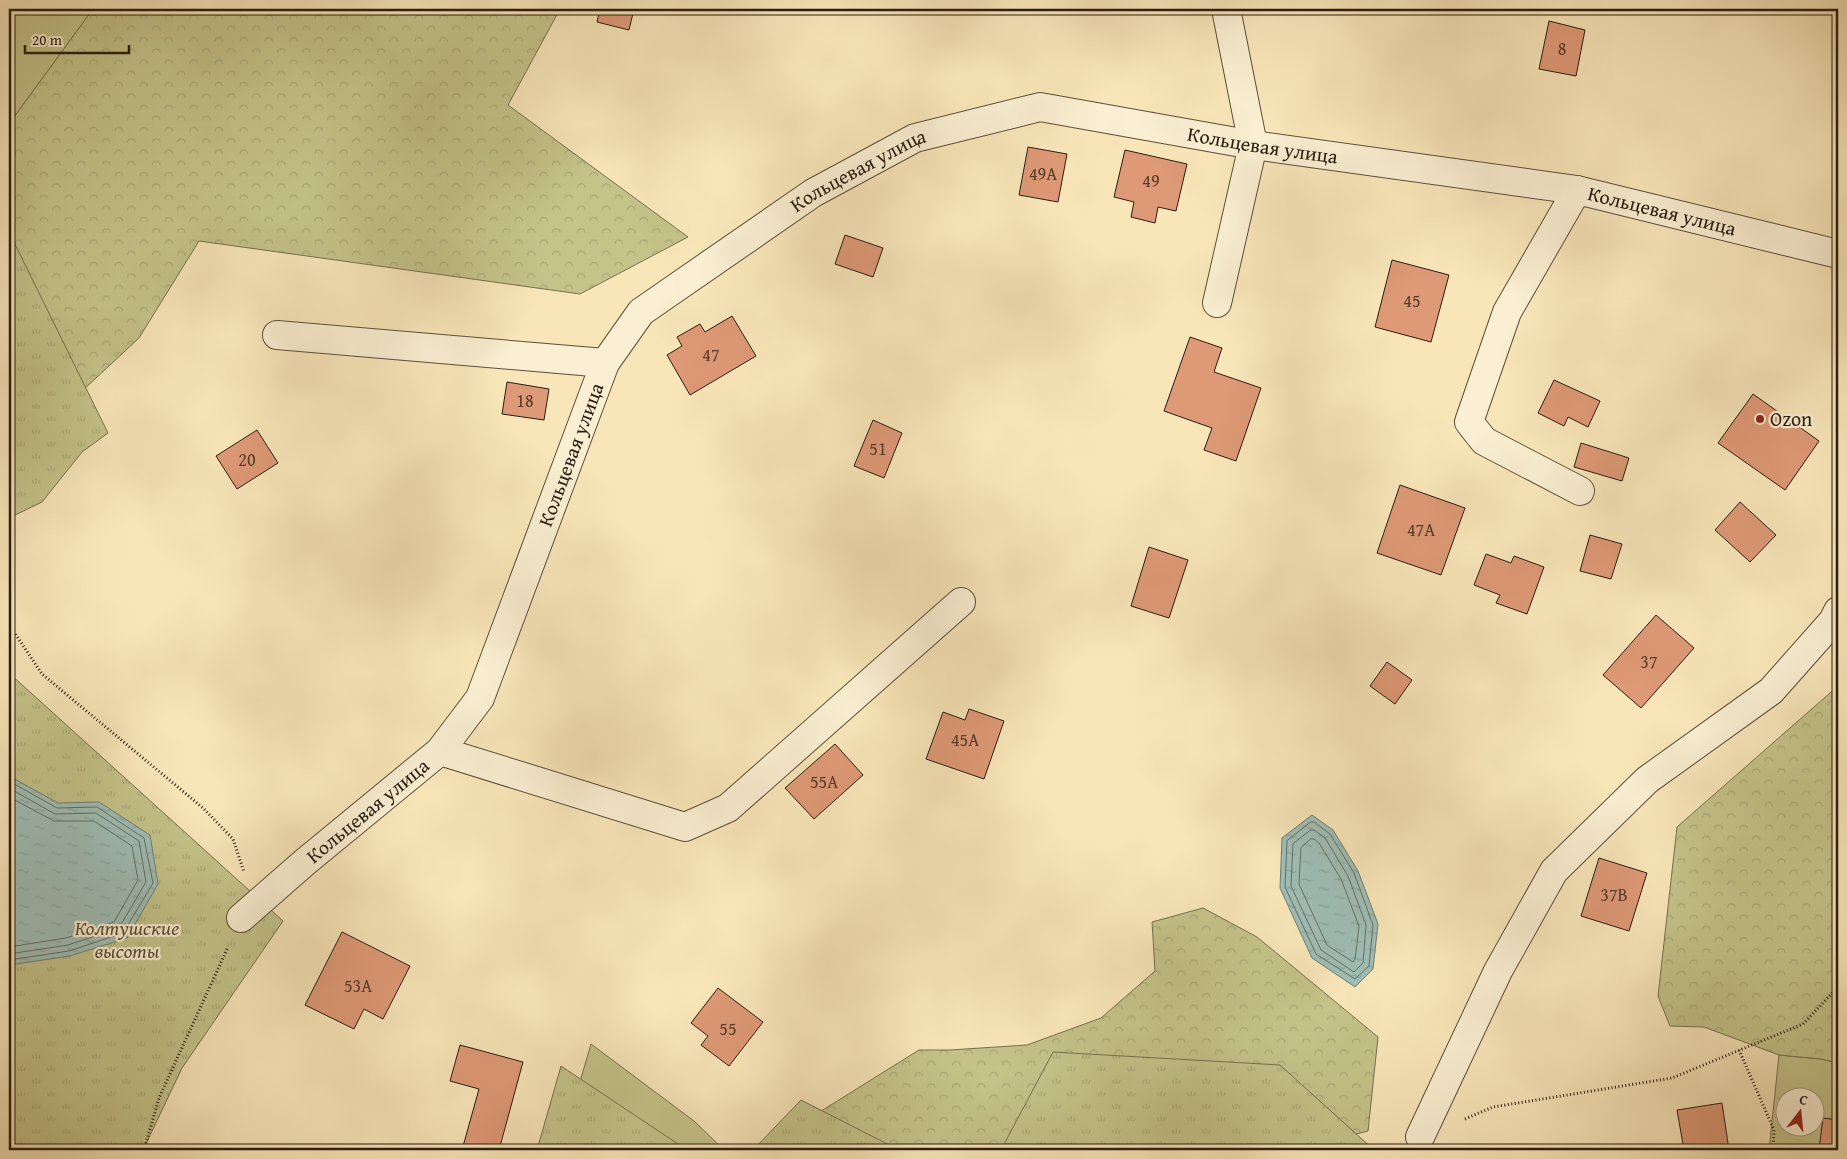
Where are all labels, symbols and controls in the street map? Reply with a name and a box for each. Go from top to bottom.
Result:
scale bar [25,22,129,54]
text: 20 m [32,29,63,50]
house number: 8 [1558,35,1566,62]
street label: Кольцевая улица [1185,119,1340,171]
street label: Кольцевая улица [784,121,929,219]
house number: 49А [1029,160,1057,187]
house number: 49 [1142,167,1160,194]
street label: Кольцевая улица [1585,178,1740,243]
house number: 45 [1403,287,1421,314]
house number: 47 [702,341,720,368]
street label: Кольцевая улица [530,378,611,531]
house number: 18 [516,387,534,414]
place label: Ozon [1770,404,1812,433]
marker: Ozon [1754,413,1766,425]
house number: 51 [869,435,887,462]
house number: 20 [238,446,256,473]
house number: 47А [1407,516,1435,543]
house number: 37 [1640,648,1658,675]
house number: 45А [951,726,979,753]
street label: Кольцевая улица [299,751,435,870]
house number: 55А [810,768,838,795]
house number: 37В [1600,881,1628,908]
park label: Колтушские высоты [75,913,179,965]
house number: 53А [344,972,372,999]
house number: 55 [719,1015,737,1042]
north arrow [1774,1086,1824,1136]
text: С [1797,1089,1810,1110]

